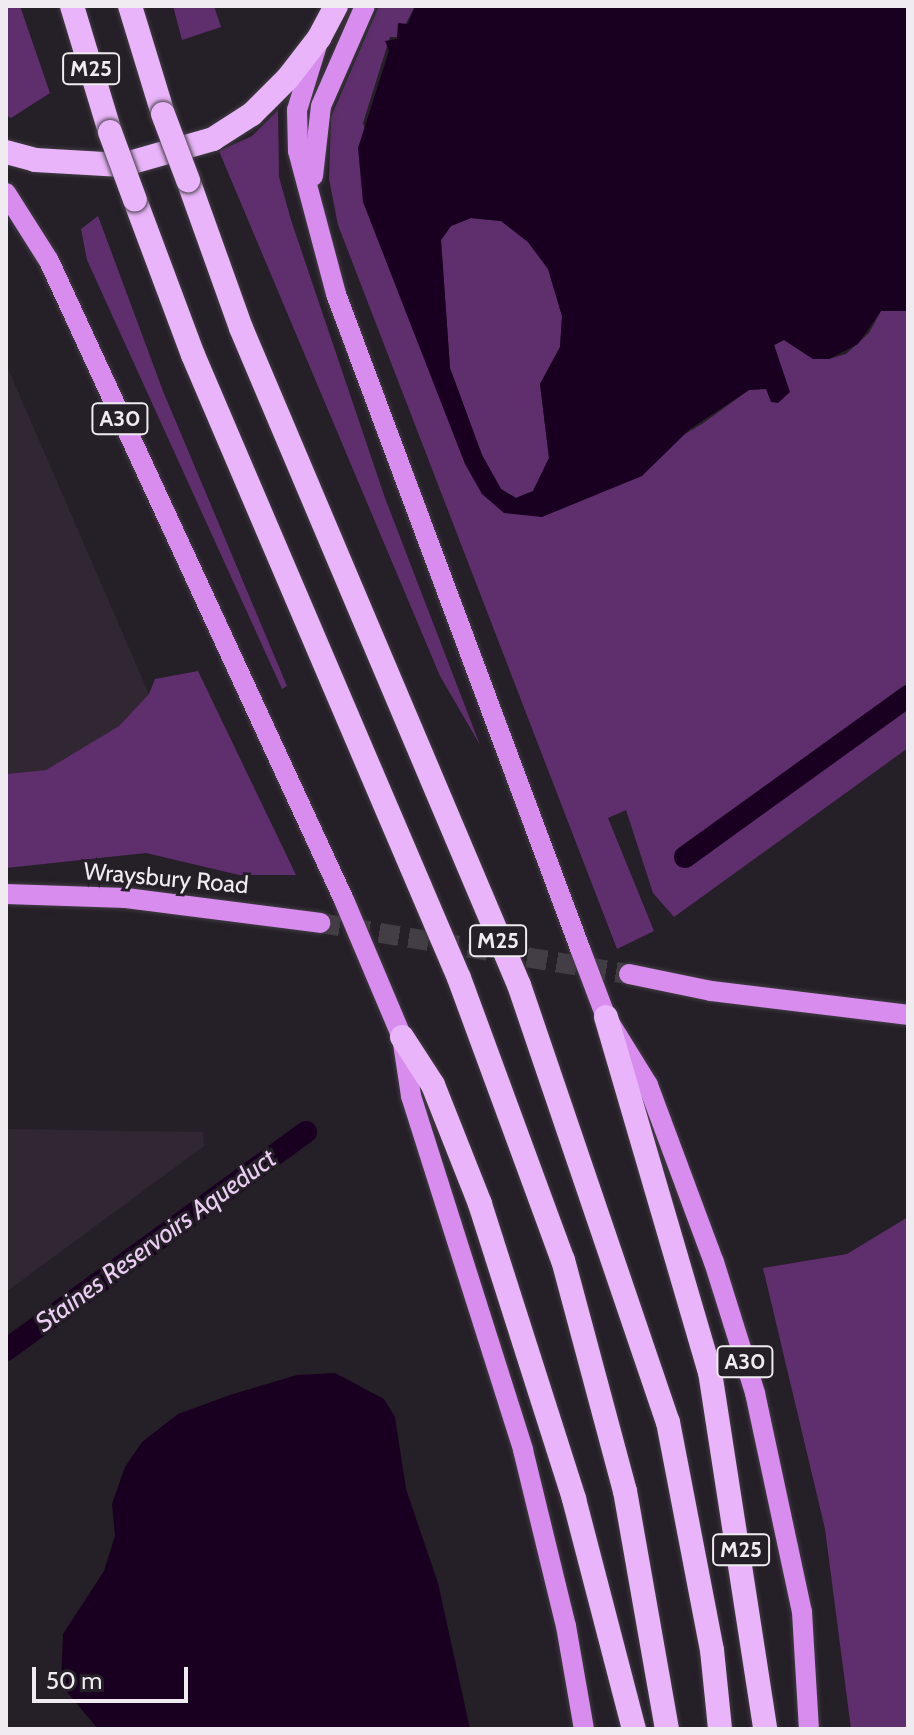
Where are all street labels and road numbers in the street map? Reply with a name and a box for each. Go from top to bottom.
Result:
road number: M25 [61,51,121,87]
road number: A30 [90,401,150,437]
street label: Wraysbury Road [82,856,250,900]
road number: M25 [468,923,528,959]
road number: A30 [715,1344,775,1380]
road number: M25 [711,1532,771,1568]

